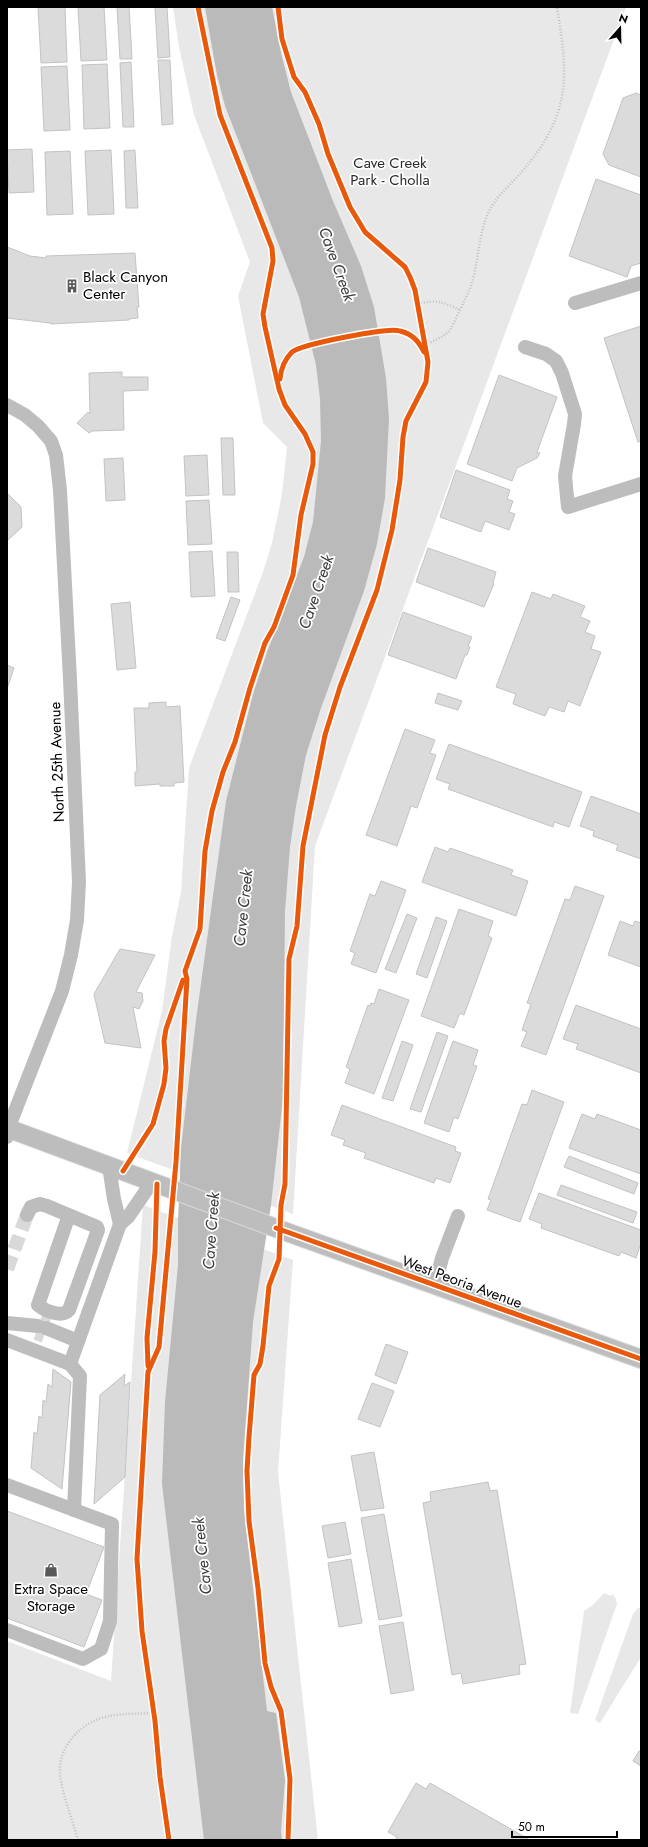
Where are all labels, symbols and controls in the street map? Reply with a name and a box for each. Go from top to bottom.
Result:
north arrow [600,8,640,48]
text: N [617,10,630,28]
park label: Cave Creek Park - Cholla [350,152,430,191]
water label: Cave Creek [313,224,361,305]
place label: Black Canyon Center [83,266,168,305]
building icon: Black Canyon Center [64,278,80,294]
water label: Cave Creek [293,551,340,632]
street label: North 25th Avenue [44,701,70,823]
water label: Cave Creek [228,867,259,948]
water label: Cave Creek [197,1190,225,1270]
street label: West Peoria Avenue [399,1250,526,1314]
water label: Cave Creek [186,1515,217,1596]
shop icon: Extra Space Storage [43,1562,59,1578]
place label: Extra Space Storage [14,1578,88,1617]
scale bar [512,1813,617,1839]
text: 50 m [518,1818,545,1836]

